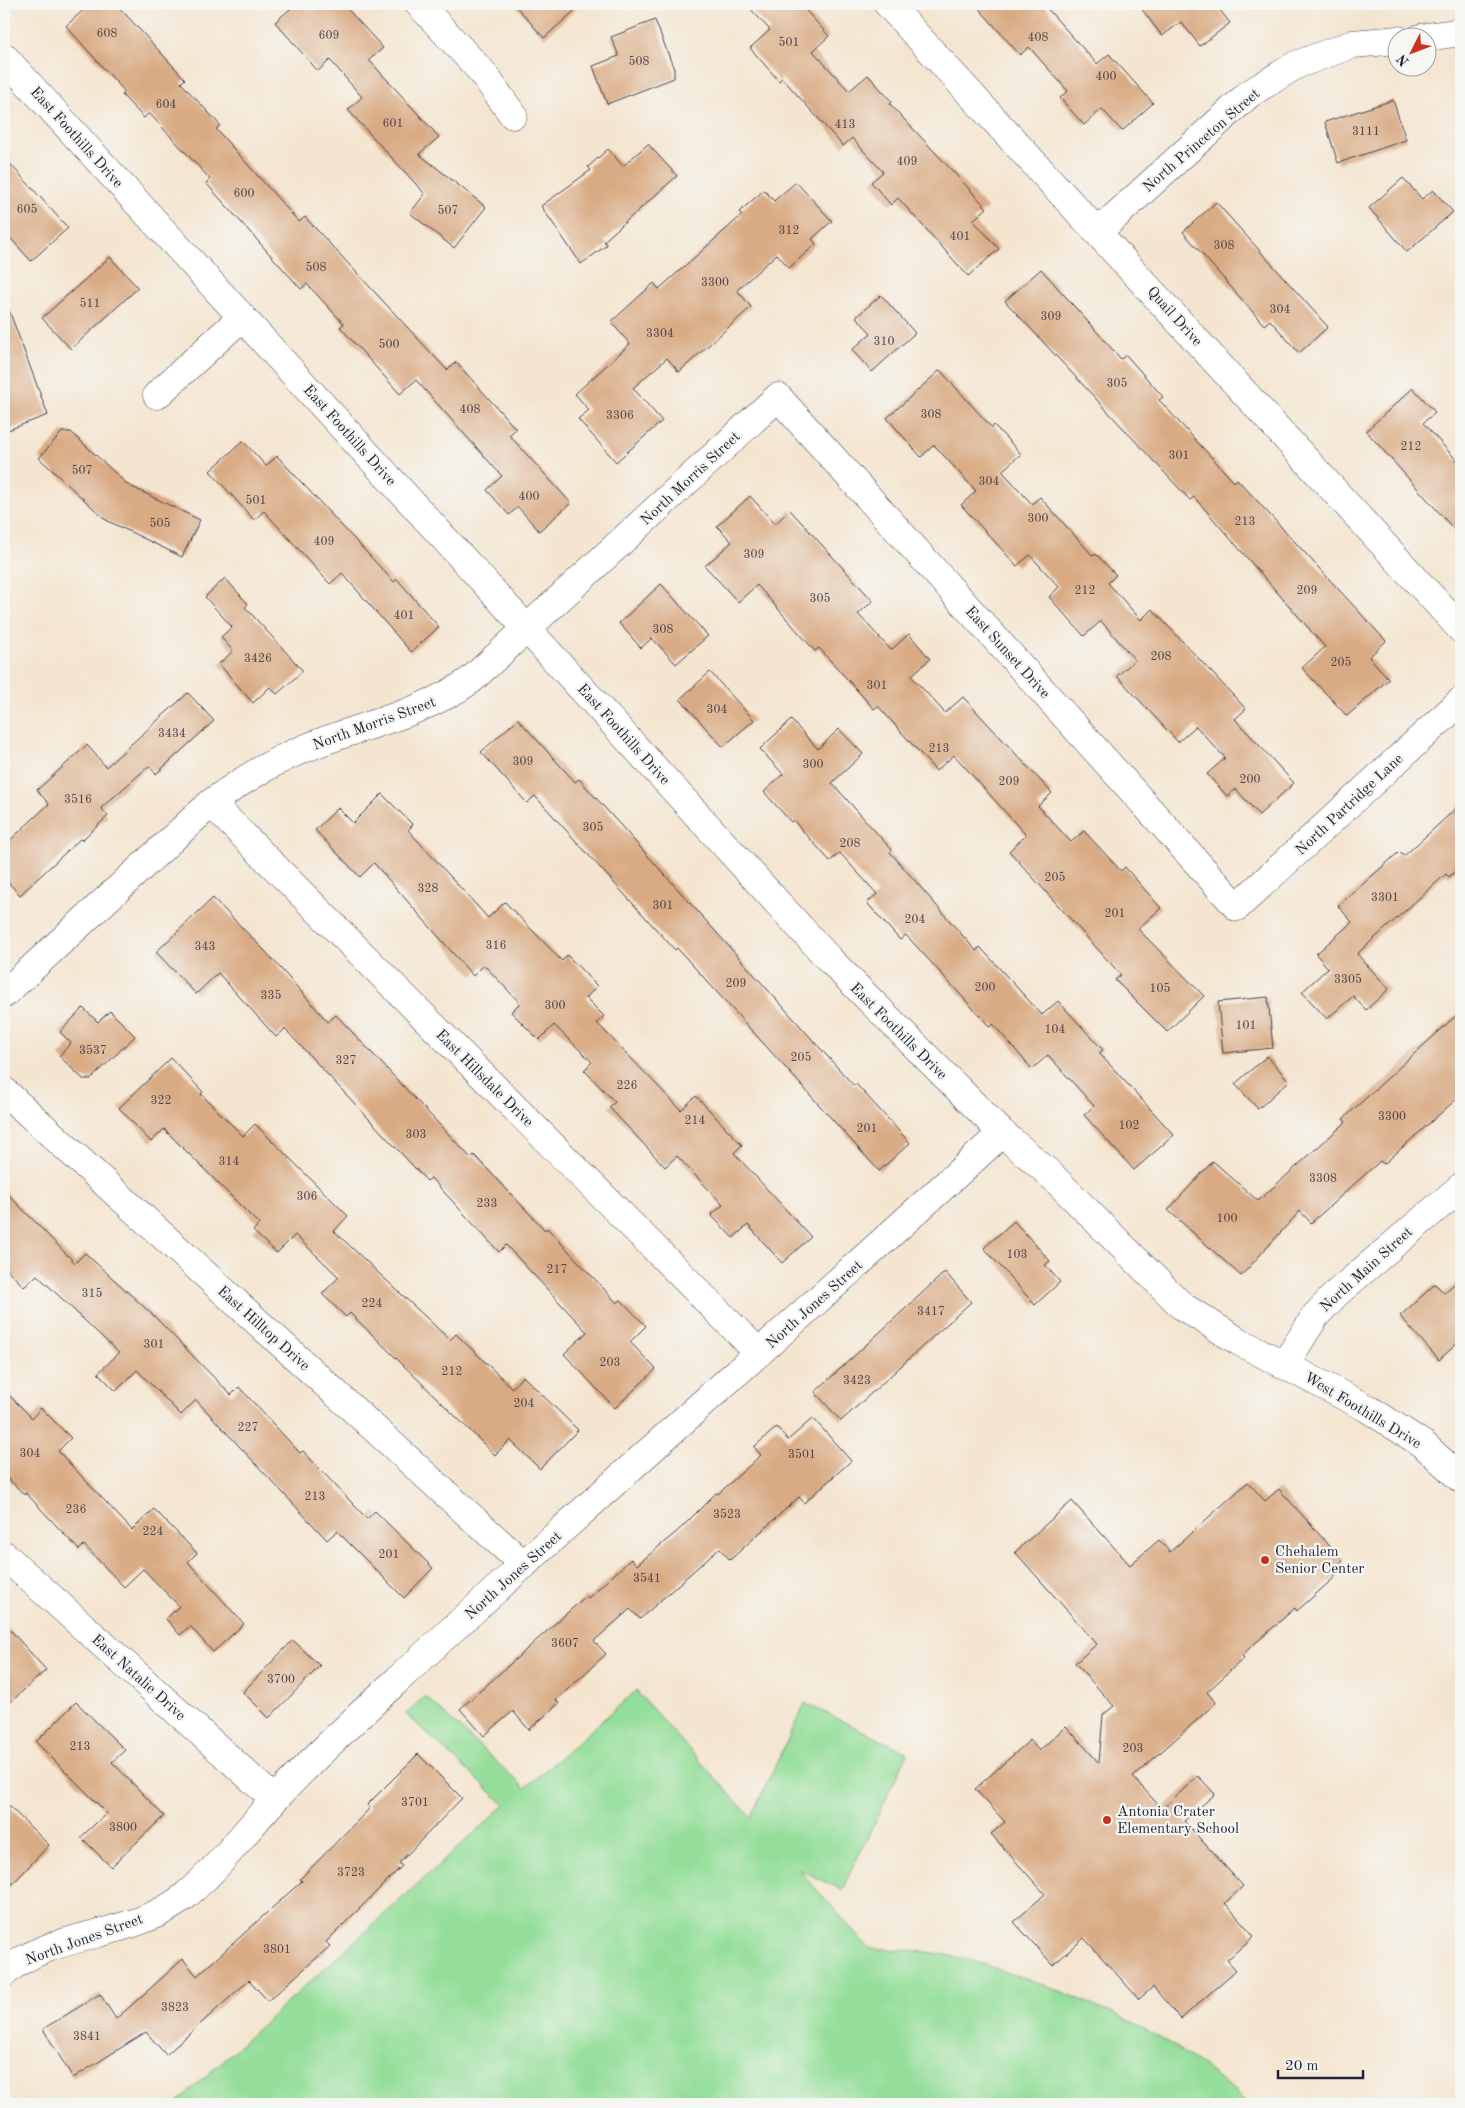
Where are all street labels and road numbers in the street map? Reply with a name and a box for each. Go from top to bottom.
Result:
street label: East Foothills Drive [27,85,125,191]
street label: North Princeton Street [1141,86,1263,196]
street label: Quail Drive [1143,284,1204,350]
street label: East Foothills Drive [300,383,398,489]
street label: North Morris Street [639,429,744,529]
street label: East Sunset Drive [962,604,1052,702]
street label: East Foothills Drive [574,682,672,788]
street label: North Morris Street [311,695,438,754]
street label: North Partridge Lane [1293,752,1407,859]
street label: East Foothills Drive [847,981,949,1083]
street label: East Hillsdale Drive [432,1028,535,1131]
street label: North Main Street [1318,1225,1416,1315]
street label: North Jones Street [764,1258,866,1352]
street label: East Hilltop Drive [214,1284,312,1374]
street label: West Foothills Drive [1301,1370,1423,1452]
street label: North Jones Street [463,1529,565,1623]
street label: East Natalie Drive [88,1632,188,1724]
street label: North Jones Street [24,1912,145,1969]

